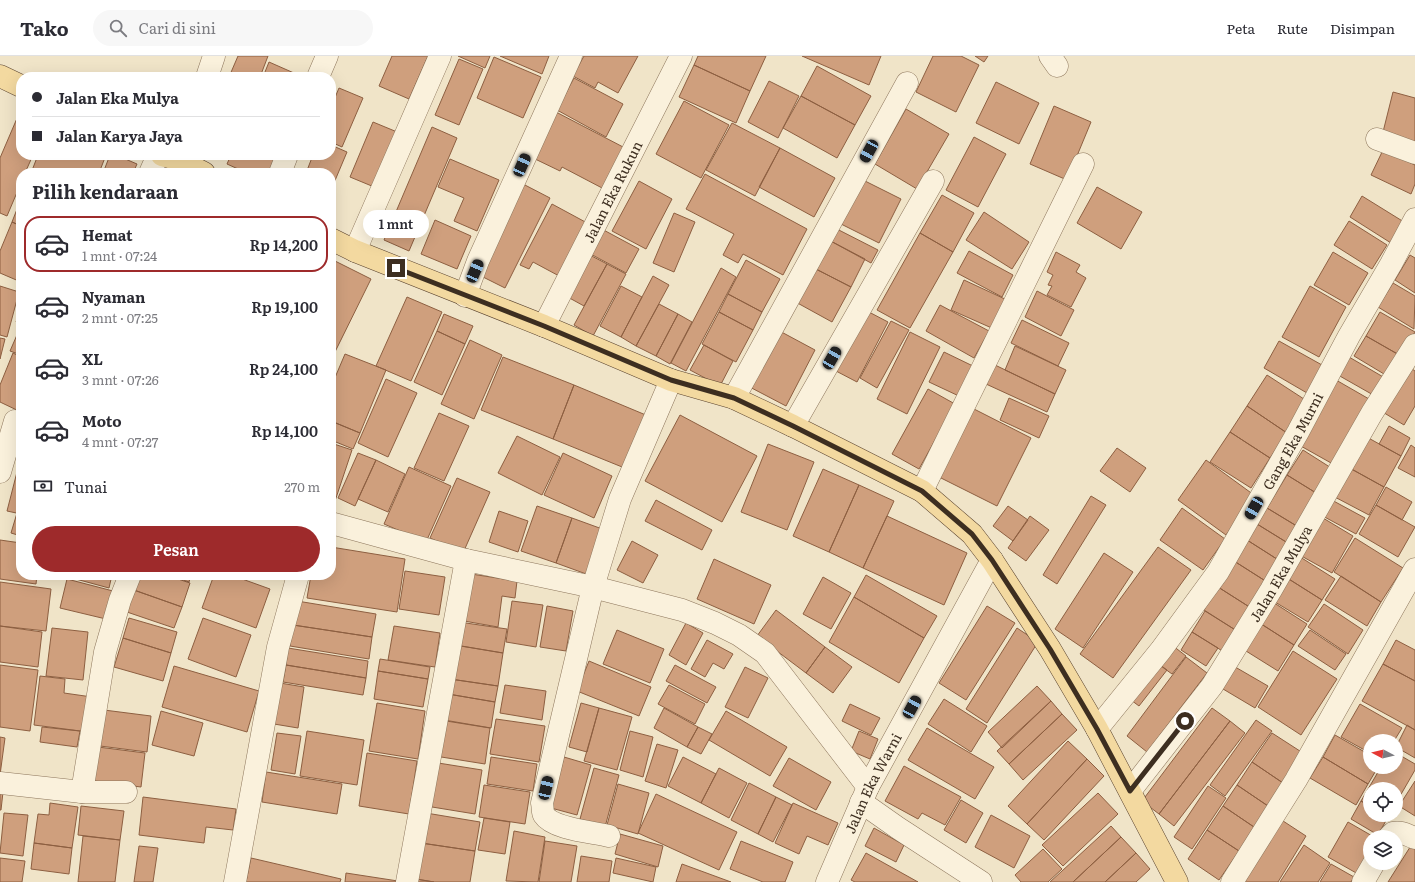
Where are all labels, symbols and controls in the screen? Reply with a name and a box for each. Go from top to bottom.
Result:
search box [93,10,373,46]
text: Tako [20,14,69,42]
text: Cari di sini [139,16,216,39]
icon: search [107,17,129,39]
text: Peta [1226,18,1255,38]
text: Rute [1277,18,1308,38]
text: Disimpan [1330,18,1395,38]
text: Jalan Eka Mulya [56,86,179,109]
text: Jalan Karya Jaya [56,124,183,147]
street label: Jalan Eka Rukun [578,137,647,246]
car [858,138,880,164]
car [512,152,532,178]
text: Pilih kendaraan [32,178,178,205]
callout: 1 mnt [363,210,429,238]
text: 1 mnt [379,214,413,233]
text: Hemat [82,223,133,246]
icon: car [34,226,70,262]
text: Rp 14,200 [250,233,318,256]
text: 1 mnt · 07:24 [82,246,157,265]
car [465,258,485,284]
route end [387,259,405,277]
text: Nyaman [82,285,145,308]
icon: car [34,288,70,324]
text: Rp 19,100 [251,295,318,318]
text: 2 mnt · 07:25 [82,308,158,327]
car [821,345,843,371]
text: XL [82,347,103,370]
icon: car [34,350,70,386]
text: Rp 24,100 [249,357,318,380]
text: 3 mnt · 07:26 [82,370,159,389]
street label: Gang Eka Murni [1257,388,1327,493]
text: Moto [82,409,122,432]
icon: car [34,412,70,448]
text: Rp 14,100 [251,419,318,442]
text: 4 mnt · 07:27 [82,432,158,451]
icon: cash [32,475,54,497]
text: Tunai [64,475,107,498]
text: 270 m [284,477,320,496]
car [1243,495,1265,521]
street label: Jalan Eka Mulya [1244,521,1316,625]
button: Pesan [32,526,320,572]
car [901,694,923,720]
route start [1176,712,1194,730]
street label: Jalan Eka Warni [839,729,906,836]
north arrow [1363,734,1403,774]
map controls [1363,734,1403,870]
car [537,775,555,801]
button: locate [1363,782,1403,822]
button: layers [1363,830,1403,870]

